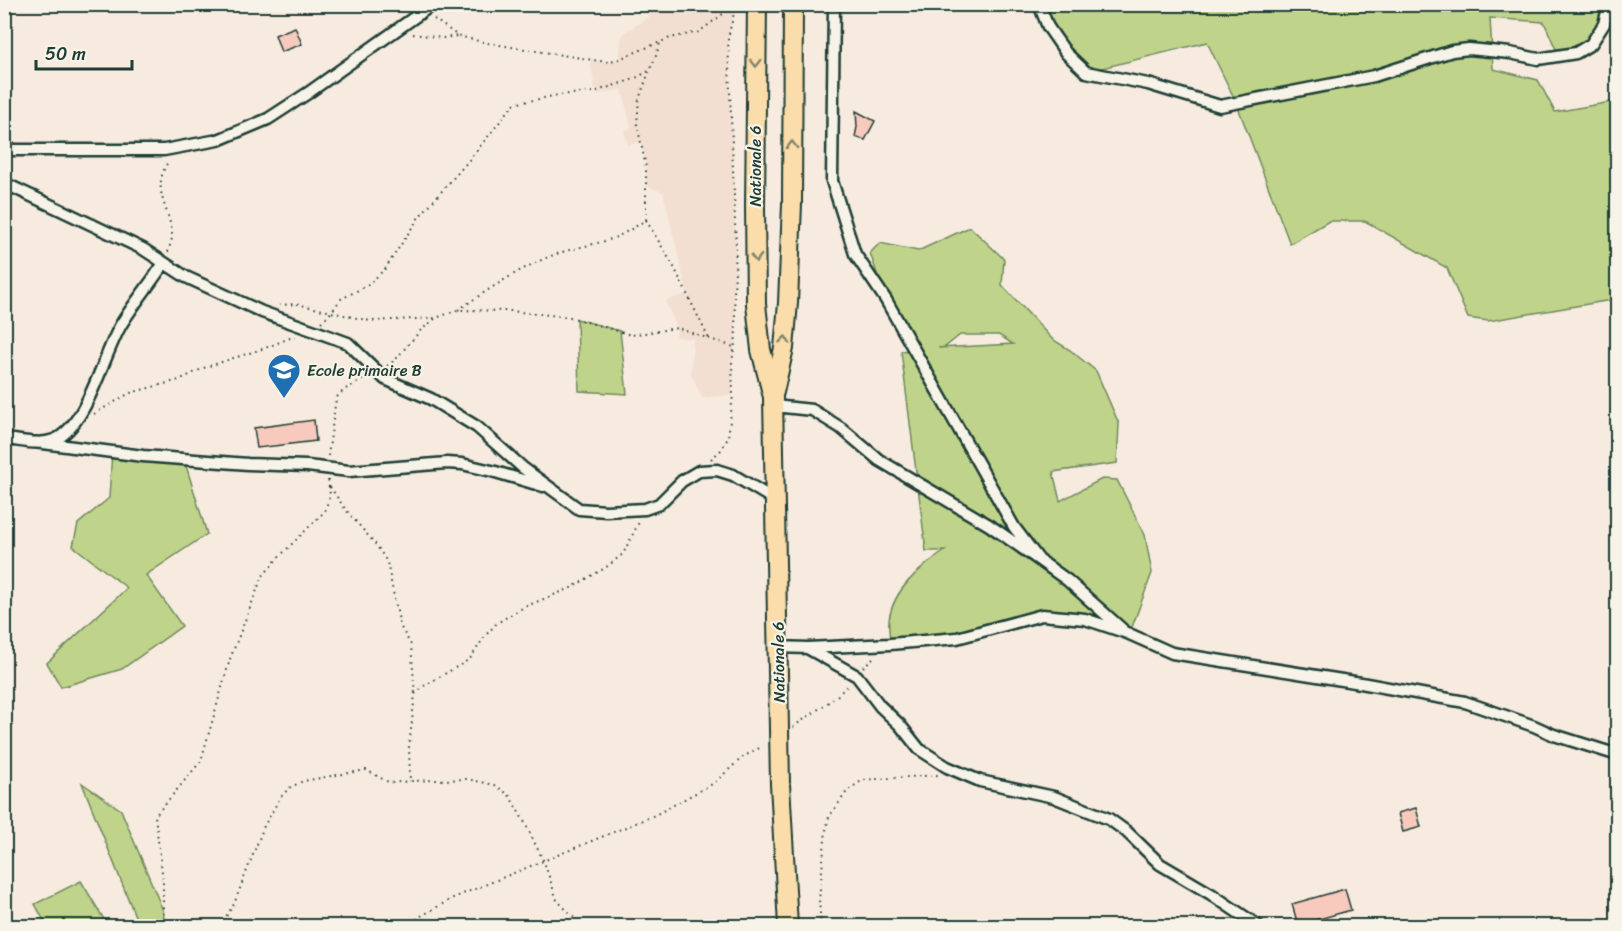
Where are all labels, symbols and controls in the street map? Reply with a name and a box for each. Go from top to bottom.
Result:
scale bar [36,33,132,71]
text: 50 m [45,38,86,70]
one-way arrow [750,58,762,67]
street label: Nationale 6 [741,125,770,207]
one-way arrow [786,140,798,149]
one-way arrow [749,253,762,262]
one-way arrow [778,335,790,344]
school or university icon: Ecole primaire B [266,352,302,399]
place label: Ecole primaire B [307,356,422,385]
street label: Nationale 6 [763,621,794,703]

